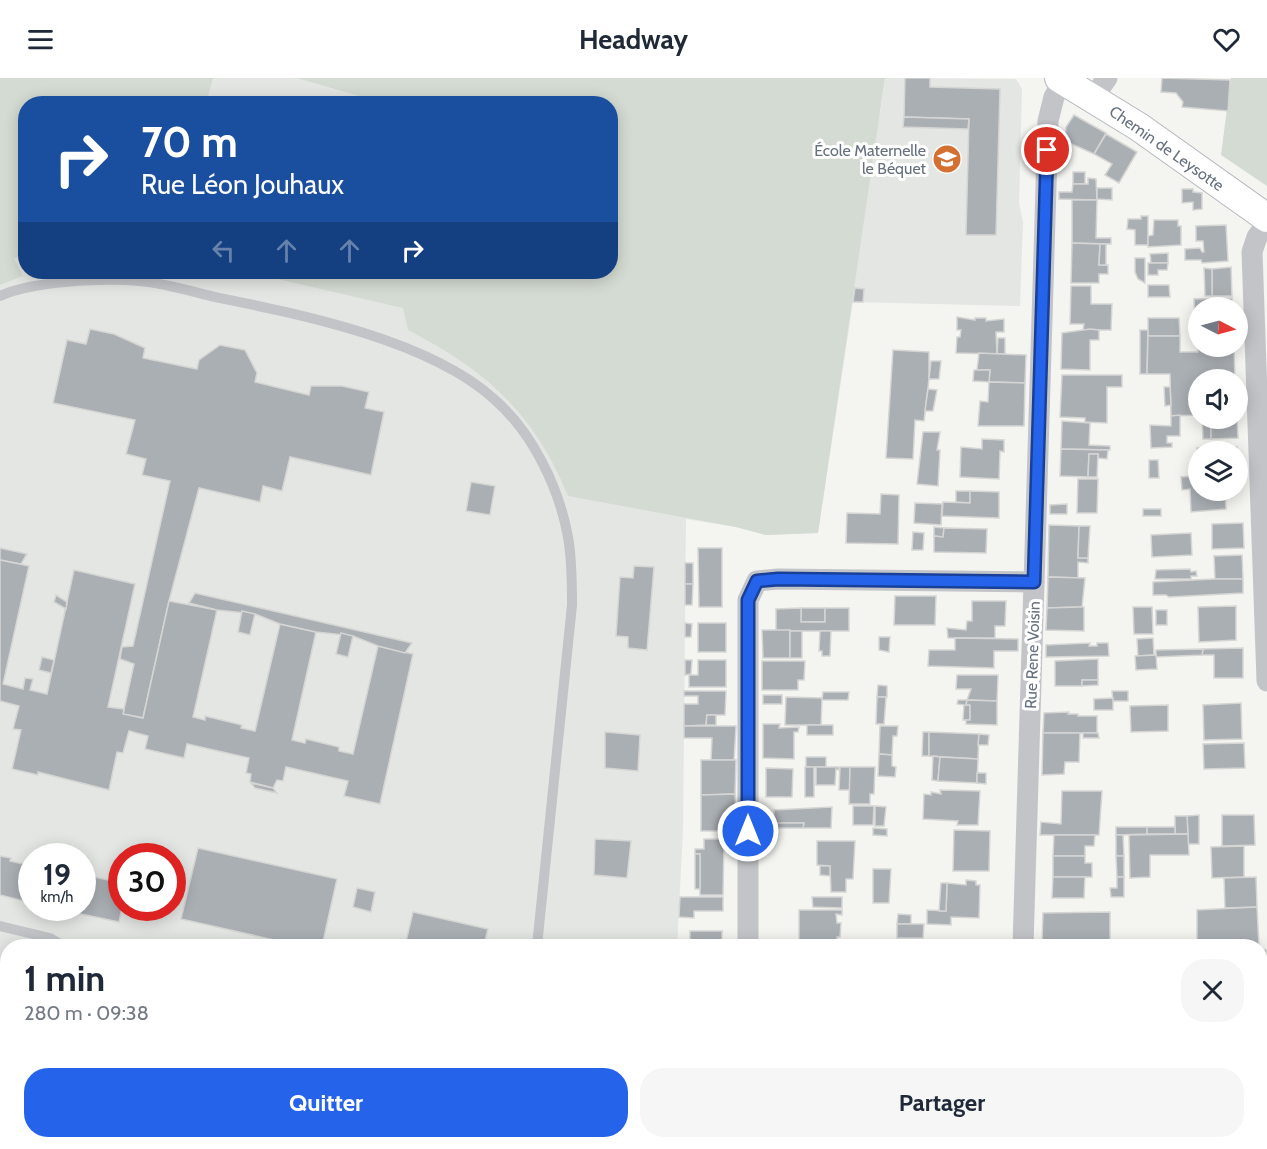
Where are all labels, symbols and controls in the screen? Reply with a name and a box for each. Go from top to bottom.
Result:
icon: menu [24,23,57,56]
text: Headway [579,23,688,56]
icon: heart [1210,23,1243,56]
street label: Chemin de Leysotte [1106,102,1228,195]
text: 70 m [141,116,238,168]
icon: right [42,120,120,198]
pin [1021,124,1072,175]
icon: arrive [1030,133,1063,166]
place label: École Maternelle le Béquet [814,141,927,178]
school or university icon: École Maternelle le Béquet [931,143,963,175]
text: Rue Léon Jouhaux [141,168,344,201]
icon: left [207,234,240,267]
icon: ahead [270,234,303,267]
icon: ahead [333,234,366,267]
icon: right [396,234,429,267]
north arrow [1188,297,1248,357]
map controls [1188,297,1248,501]
button: sound [1188,369,1248,429]
button: layers [1188,441,1248,501]
street label: Rue Rene Voisin [1021,601,1044,709]
position arrow [716,799,780,863]
speed limit sign: 30 [108,843,186,921]
text: 19 [43,856,71,893]
text: km/h [41,888,73,906]
text: 1 min [24,956,105,1000]
button: close [1181,959,1244,1022]
text: 280 m · 09:38 [24,1001,149,1025]
button: Quitter [24,1068,628,1137]
button: Partager [640,1068,1244,1137]

